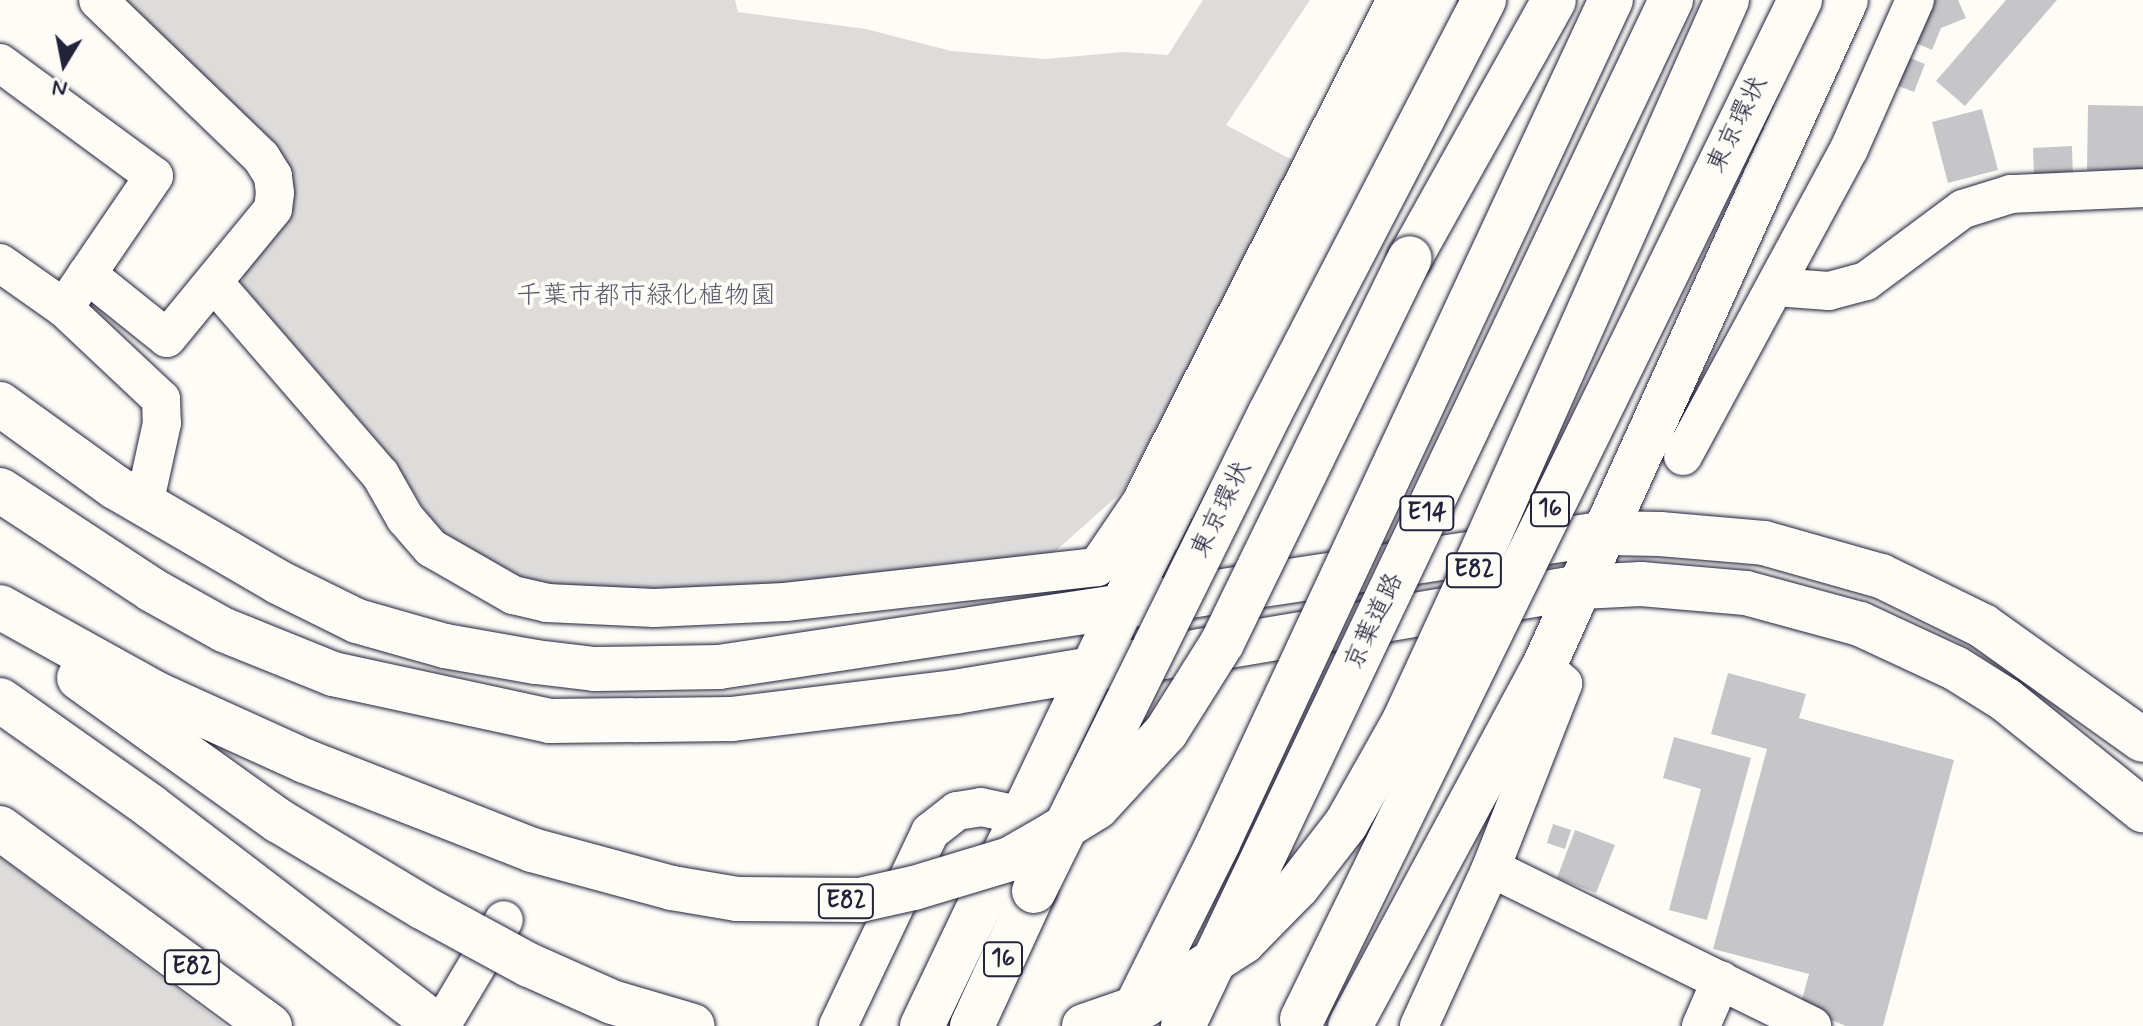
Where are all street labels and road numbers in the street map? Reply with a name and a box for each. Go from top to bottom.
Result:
street label: 東京環状 [1701,71,1775,179]
street label: 東京環状 [1185,456,1259,564]
road number: 16 [1530,489,1570,529]
road number: E14 [1399,493,1455,533]
road number: E82 [1444,550,1504,590]
street label: 京葉道路 [1339,568,1411,676]
road number: E82 [816,881,876,921]
road number: 16 [983,939,1023,979]
road number: E82 [162,947,222,987]

